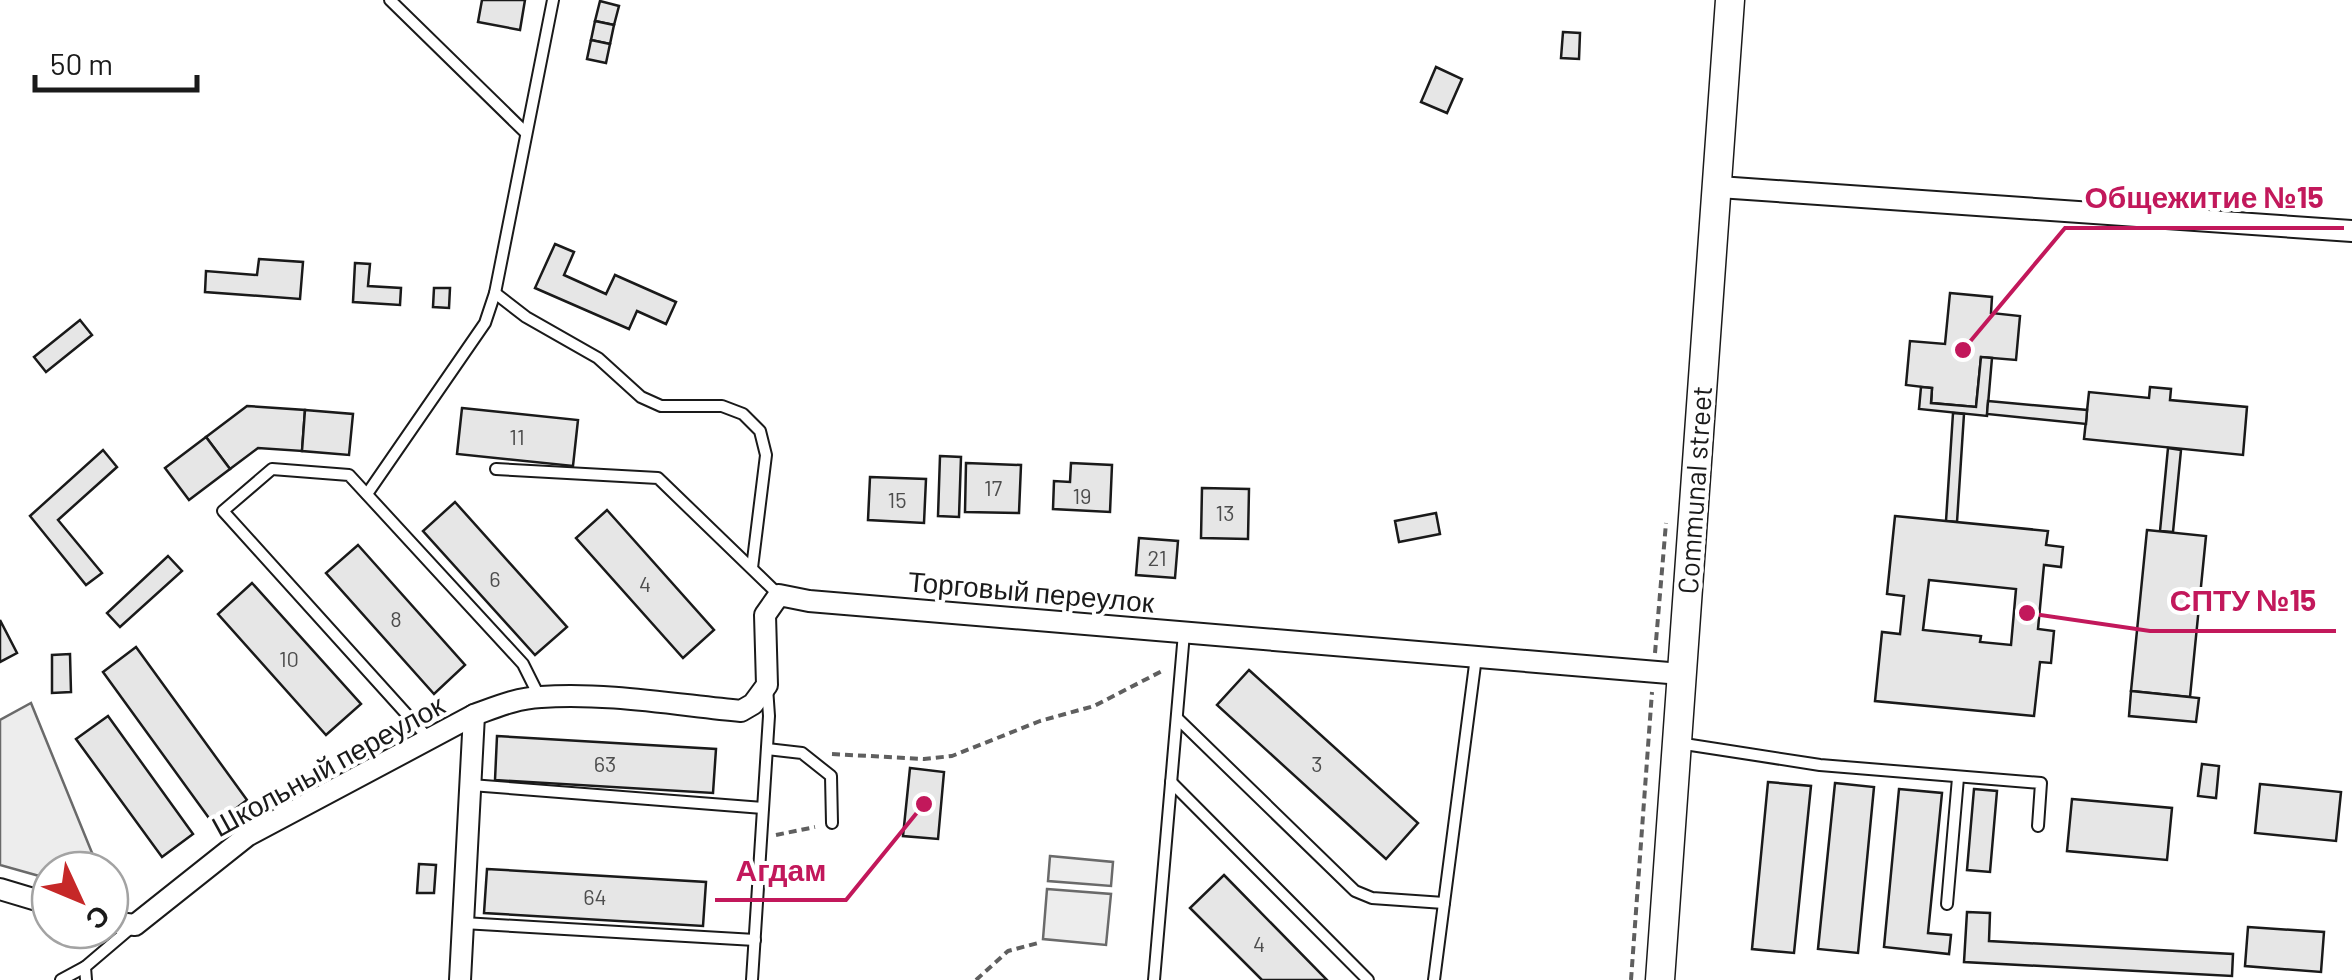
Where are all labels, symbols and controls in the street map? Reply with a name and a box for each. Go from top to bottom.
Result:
scale bar [35,30,198,92]
text: 50 m [50,45,113,81]
callout: Общежитие №15 [2065,168,2344,228]
text: Общежитие №15 [2084,178,2324,214]
street label: Communal street [1670,385,1718,595]
house number: 11 [509,423,525,449]
house number: 17 [984,474,1002,500]
house number: 19 [1072,482,1092,508]
house number: 15 [887,486,907,512]
house number: 13 [1215,499,1235,525]
house number: 21 [1147,544,1167,570]
street label: Торговый переулок [907,563,1156,619]
house number: 6 [489,565,501,591]
house number: 4 [639,570,651,596]
callout: СПТУ №15 [2150,571,2336,631]
text: СПТУ №15 [2170,581,2316,617]
house number: 8 [390,605,402,631]
house number: 10 [279,645,299,671]
street label: Школьный переулок [205,687,450,843]
house number: 63 [594,750,616,776]
house number: 3 [1311,750,1323,776]
callout: Агдам [715,840,846,900]
north arrow [30,850,130,950]
text: Агдам [736,851,826,887]
house number: 64 [583,883,607,909]
text: С [79,899,118,937]
house number: 4 [1253,930,1265,956]

